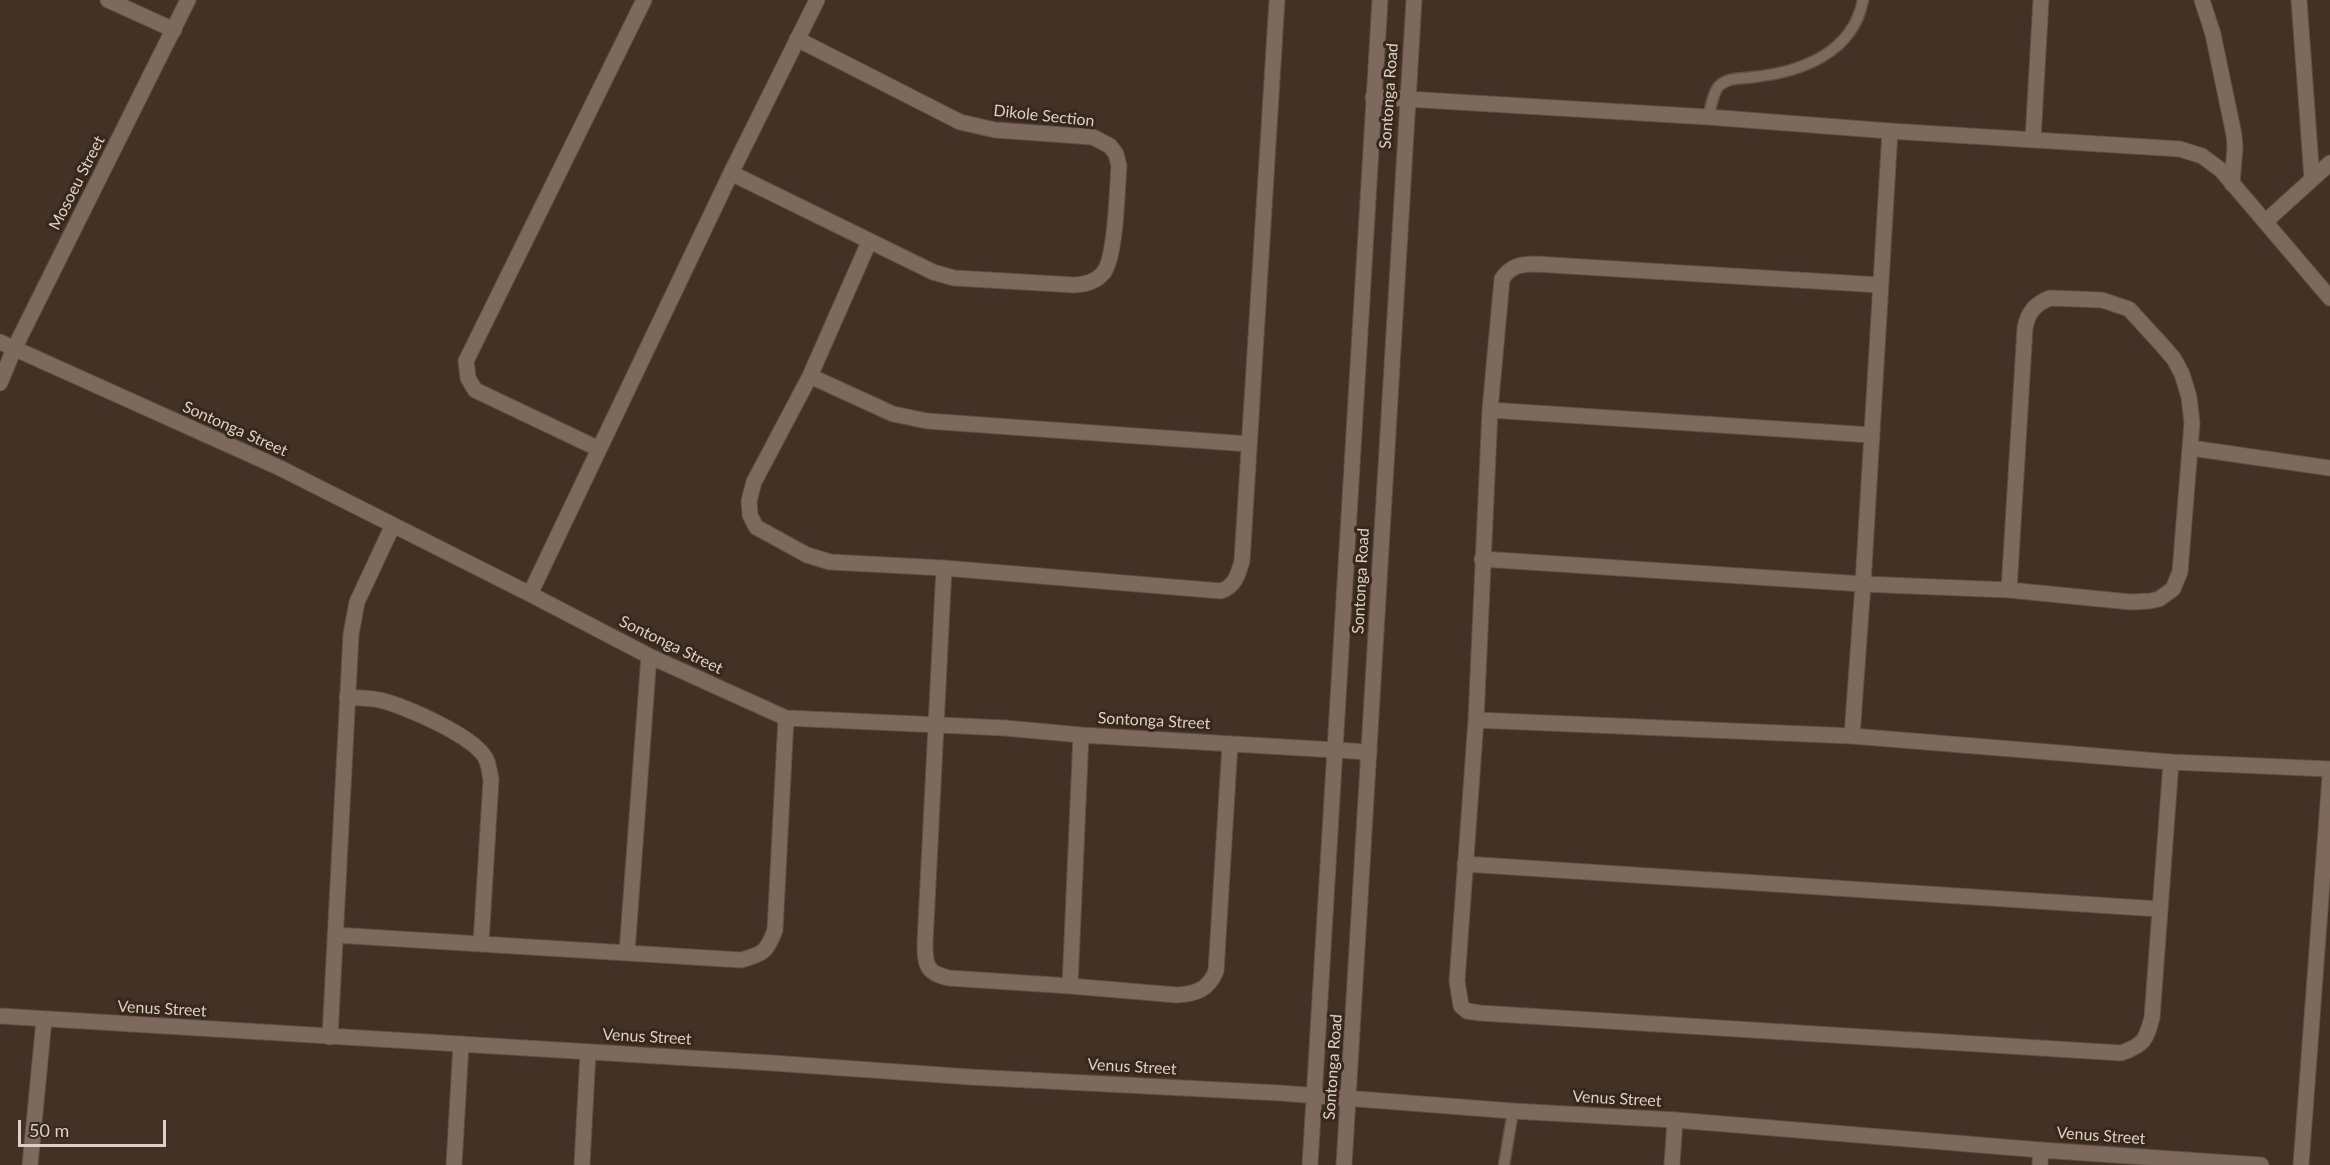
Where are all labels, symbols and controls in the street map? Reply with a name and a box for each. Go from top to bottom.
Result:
street label: Sontonga Road [1376,42,1402,150]
street label: Dikole Section [993,101,1095,131]
street label: Mosoeu Street [45,133,109,233]
street label: Sontonga Street [180,397,290,461]
street label: Sontonga Road [1349,528,1373,634]
street label: Sontonga Street [616,612,726,678]
street label: Sontonga Street [1097,708,1211,734]
street label: Venus Street [117,997,207,1021]
street label: Sontonga Road [1320,1013,1346,1121]
street label: Venus Street [602,1025,692,1049]
street label: Venus Street [1087,1055,1177,1079]
street label: Venus Street [1572,1087,1662,1111]
scale bar [21,1108,170,1146]
text: 50 m [29,1119,69,1141]
street label: Venus Street [2056,1123,2146,1149]

